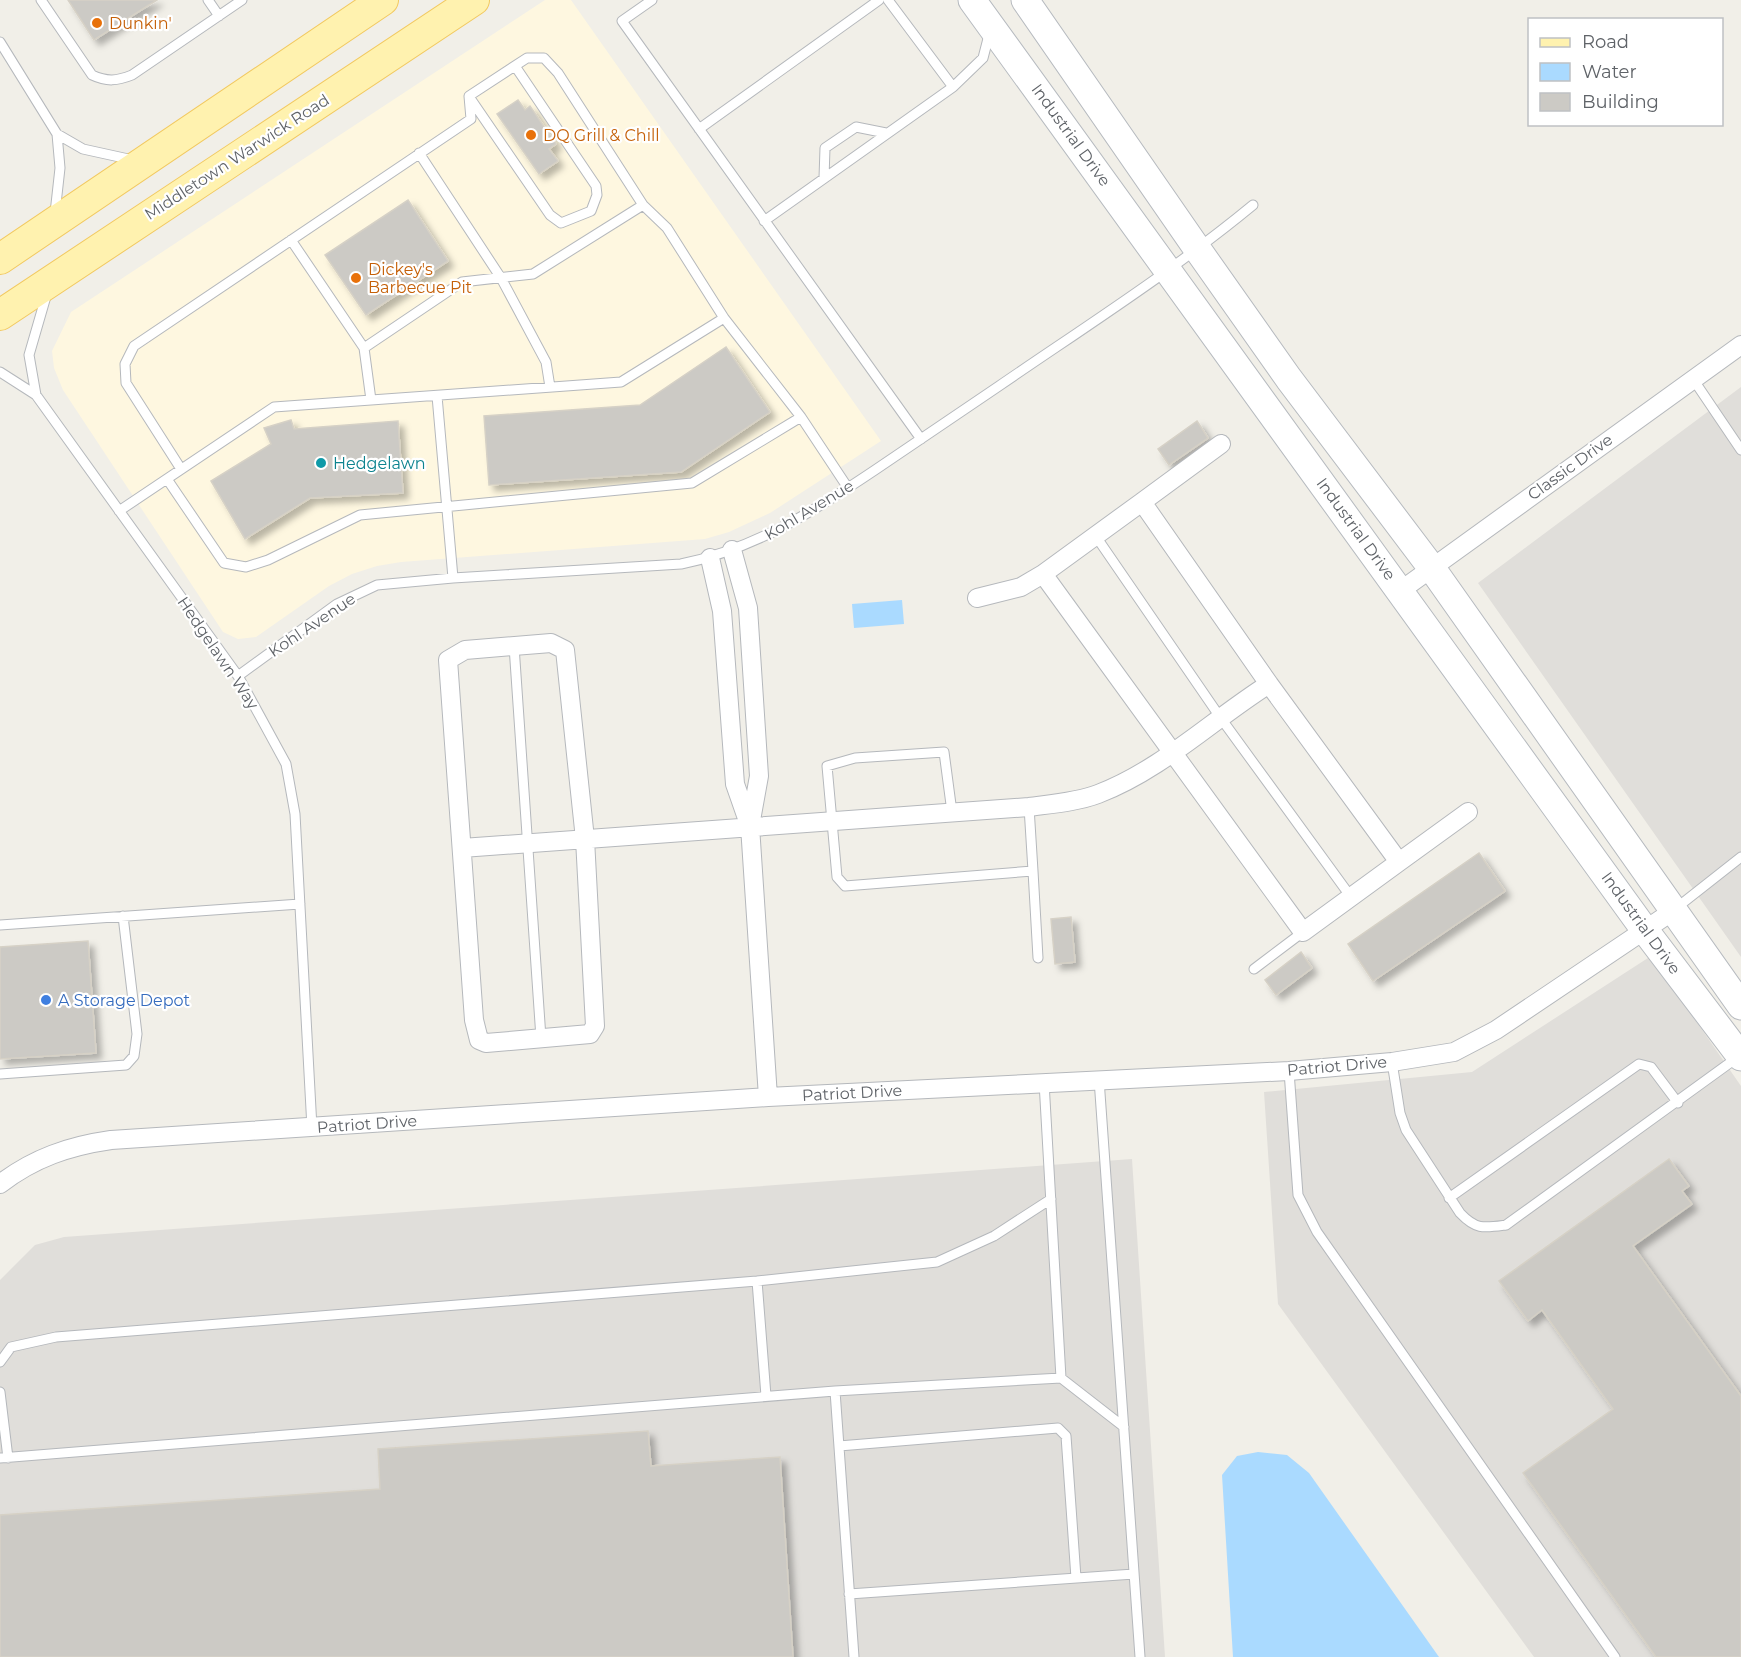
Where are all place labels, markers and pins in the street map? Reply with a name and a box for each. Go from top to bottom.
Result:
place label: Dunkin' [109,14,172,33]
marker: Dunkin' [90,16,104,30]
place label: DQ Grill & Chill [543,126,660,145]
marker: DQ Grill & Chill [524,128,538,142]
place label: Dickey's Barbecue Pit [368,260,473,297]
marker: Dickey's Barbecue Pit [349,271,363,285]
place label: Hedgelawn [333,454,426,473]
marker: Hedgelawn [314,456,328,470]
place label: A Storage Depot [58,991,191,1010]
marker: A Storage Depot [39,993,53,1007]

